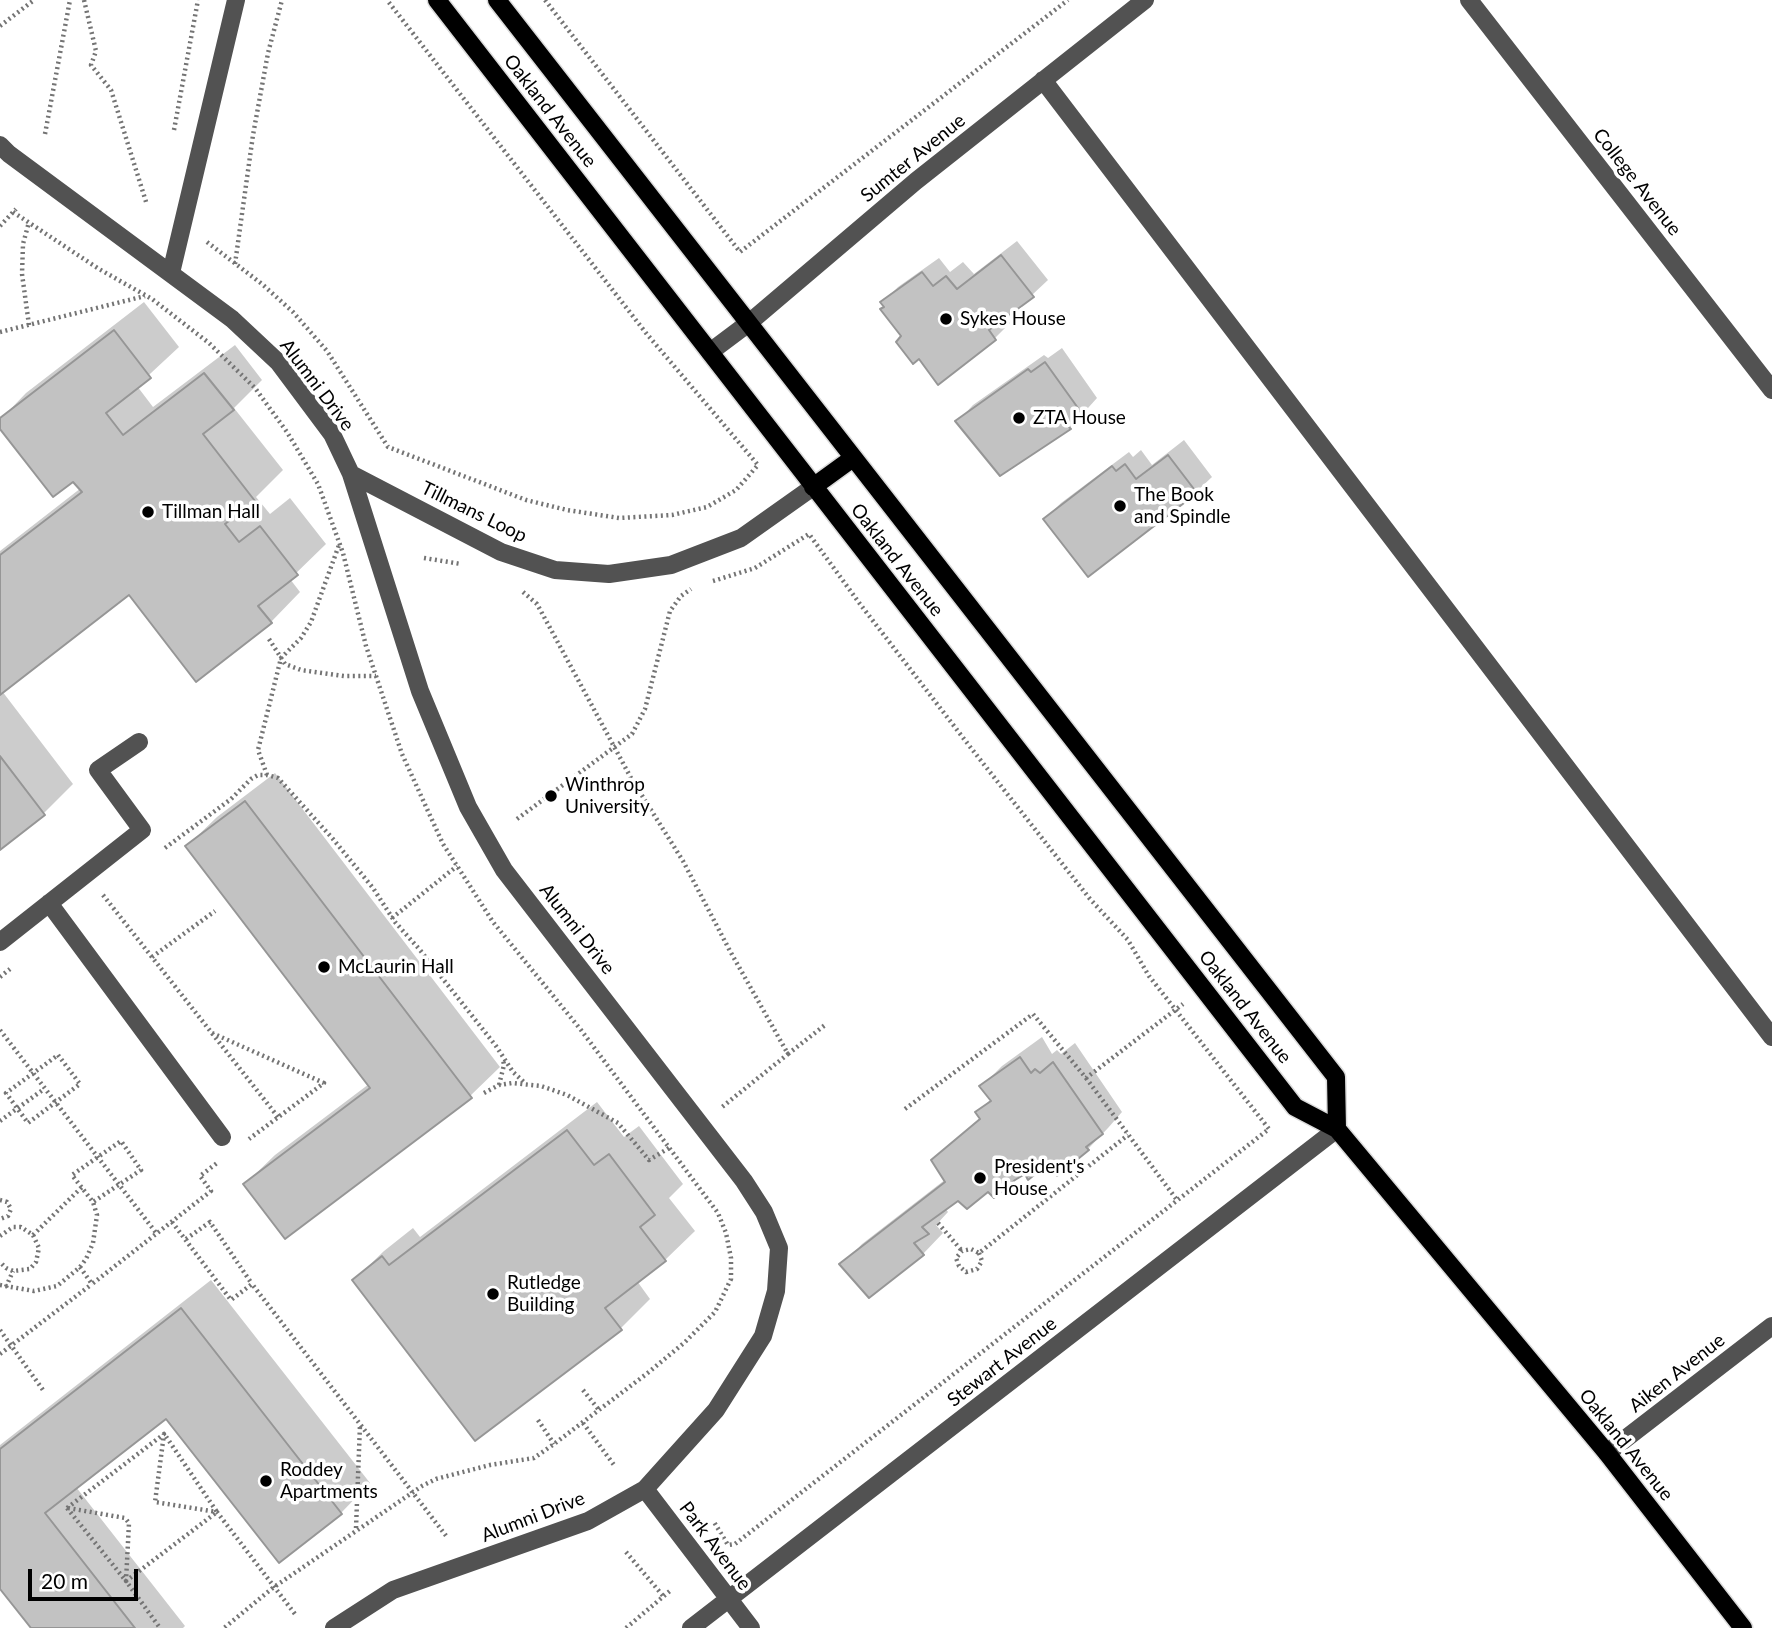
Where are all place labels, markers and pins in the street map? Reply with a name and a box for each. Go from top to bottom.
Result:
place label: Sykes House [960,308,1066,330]
marker: Sykes House [938,311,954,327]
place label: ZTA House [1033,407,1126,429]
marker: ZTA House [1011,410,1027,426]
place label: The Book and Spindle [1134,484,1231,528]
marker: The Book and Spindle [1112,498,1128,514]
place label: Tillman Hall [162,501,260,523]
marker: Tillman Hall [140,504,156,520]
place label: Winthrop University [565,774,650,818]
marker: Winthrop University [543,788,559,804]
place label: McLaurin Hall [338,956,454,978]
marker: McLaurin Hall [316,959,332,975]
place label: President's House [994,1156,1084,1200]
marker: President's House [972,1170,988,1186]
place label: Rutledge Building [507,1272,581,1316]
marker: Rutledge Building [485,1286,501,1302]
place label: Roddey Apartments [280,1459,378,1503]
marker: Roddey Apartments [258,1473,274,1489]

